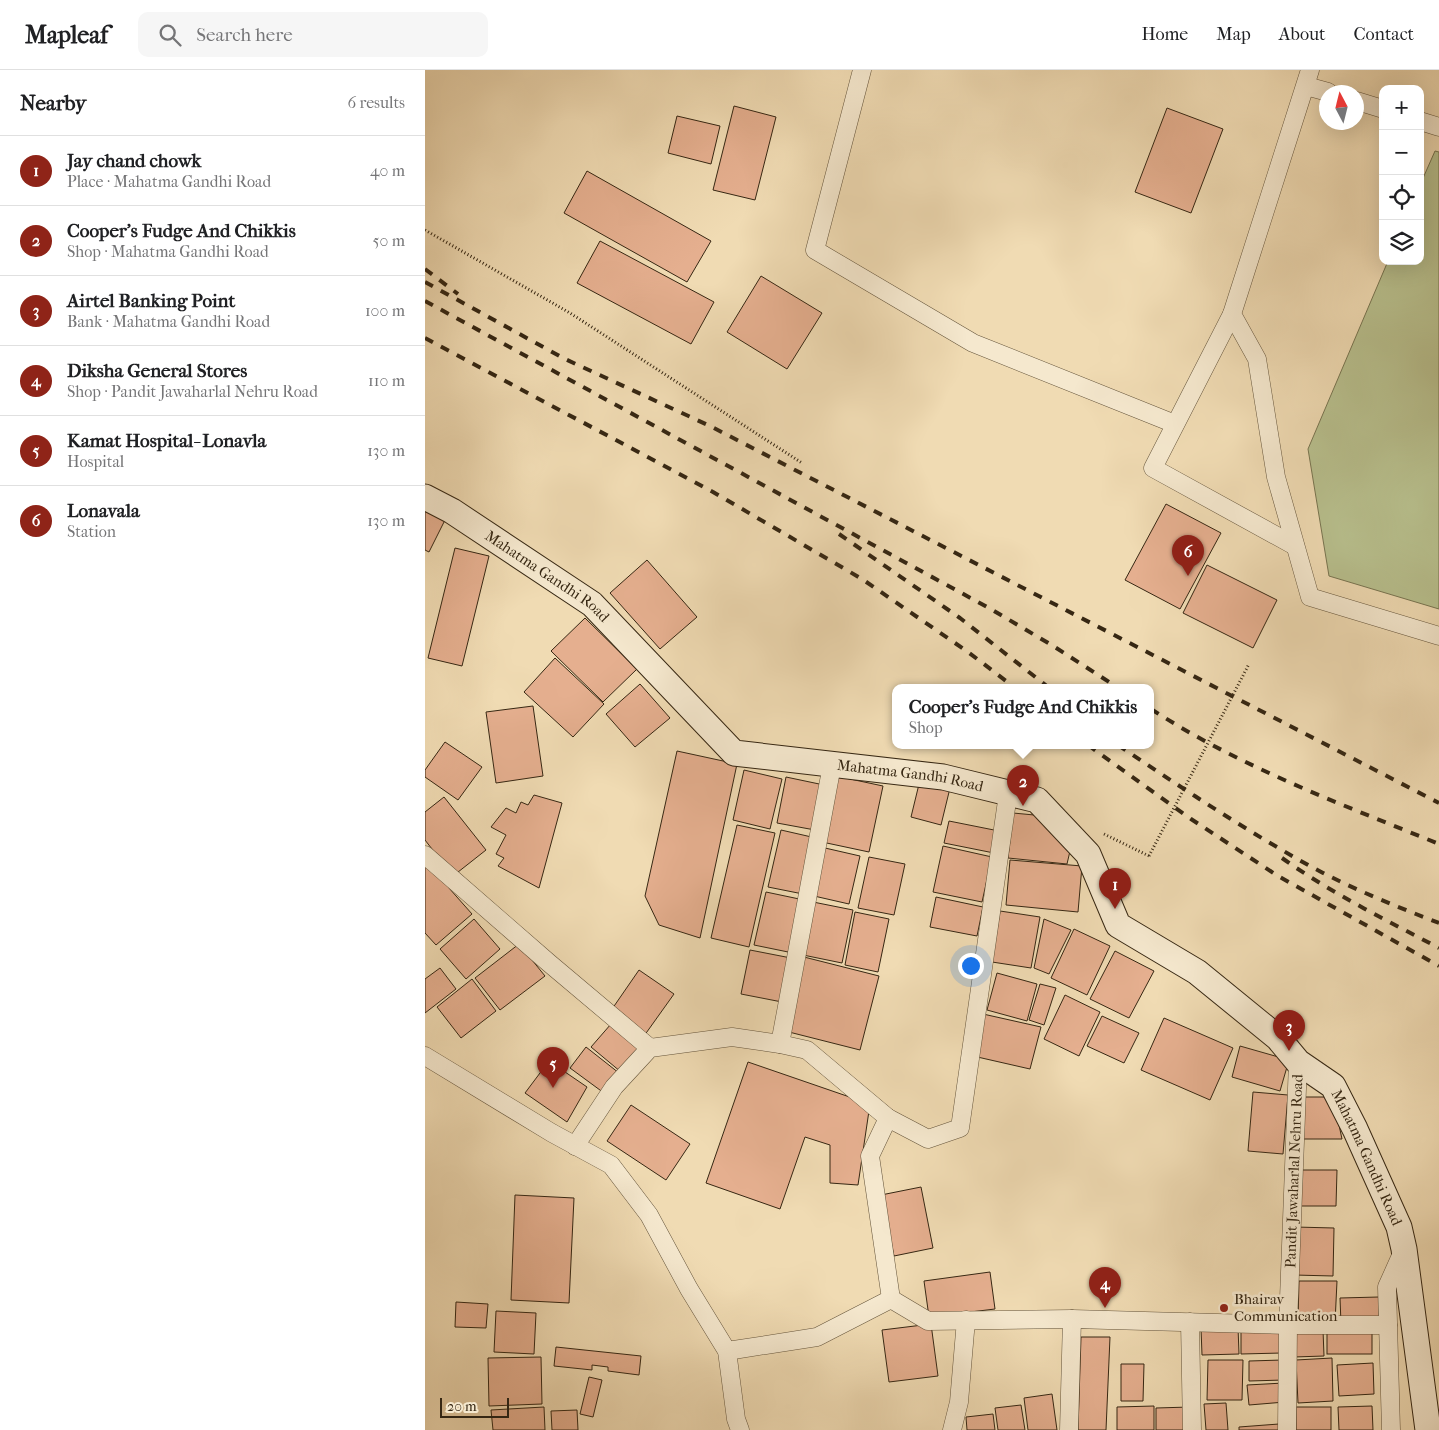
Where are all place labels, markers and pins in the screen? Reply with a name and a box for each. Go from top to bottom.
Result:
pin: 6 [1172,535,1204,576]
pin: 2 [1007,765,1039,806]
pin: 1 [1099,868,1131,909]
pin: 3 [1273,1010,1305,1051]
pin: 5 [537,1047,569,1088]
pin: 4 [1089,1267,1121,1308]
place label: Bhairav Communication [1234,1290,1338,1325]
marker: Bhairav Communication [1218,1302,1230,1314]

